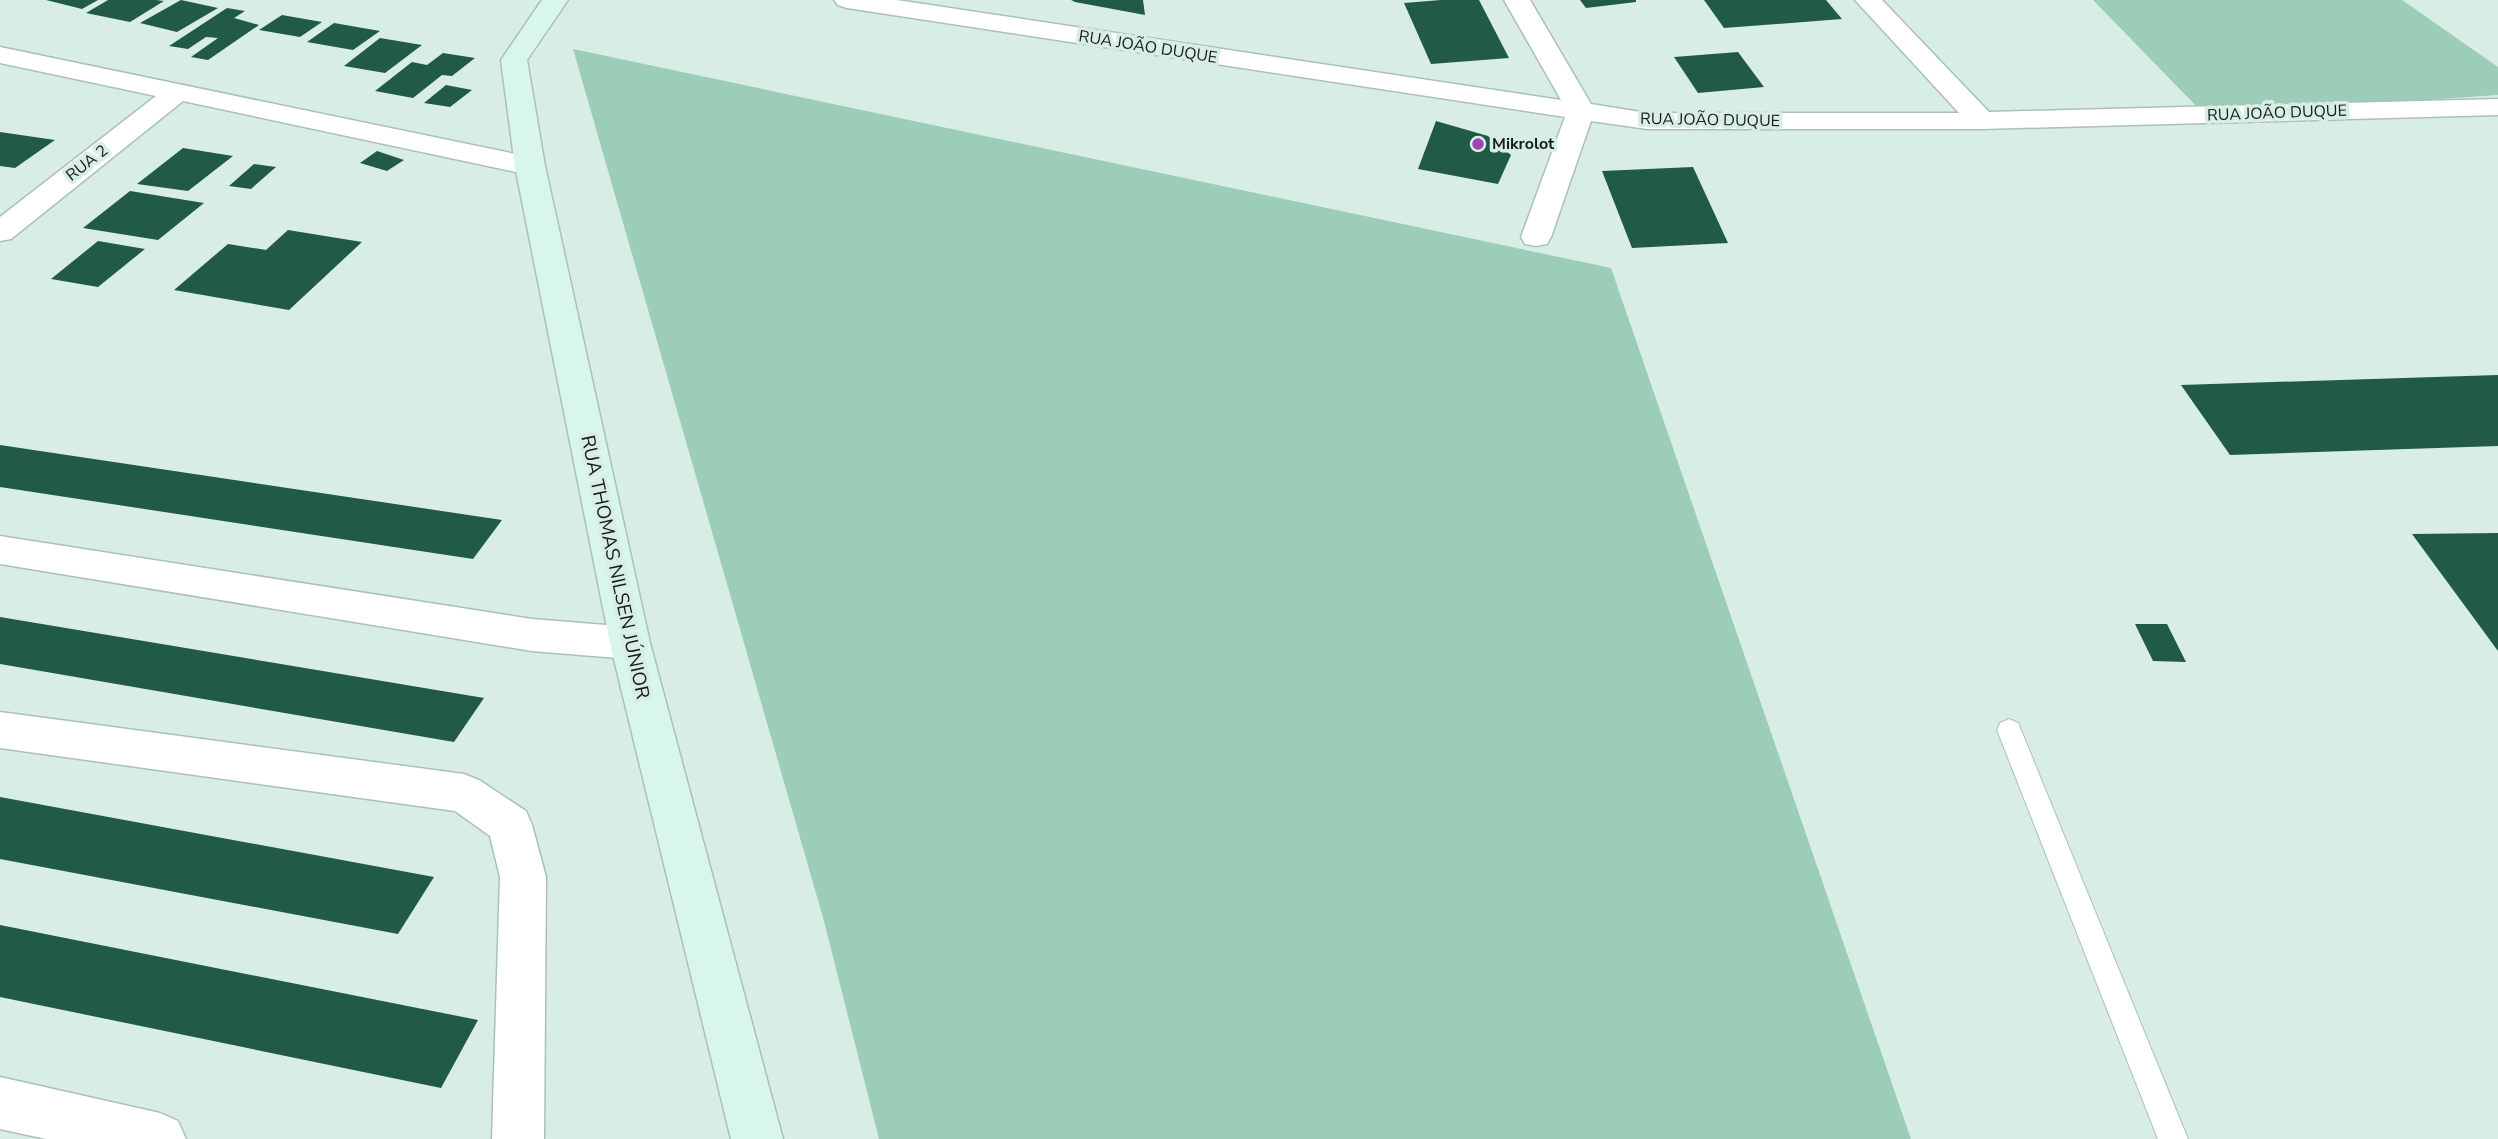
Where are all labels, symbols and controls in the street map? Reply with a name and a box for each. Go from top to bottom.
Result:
street label: RUA JOÃO DUQUE [1077,25,1219,69]
street label: RUA JOÃO DUQUE [2207,100,2347,126]
street label: RUA JOÃO DUQUE [1640,108,1780,132]
place label: Mikrolot [1492,133,1555,155]
marker: Mikrolot [1470,136,1486,152]
street label: RUA 2 [61,140,113,186]
street label: RUA THOMAS NILSEN JÚNIOR [574,433,656,702]

